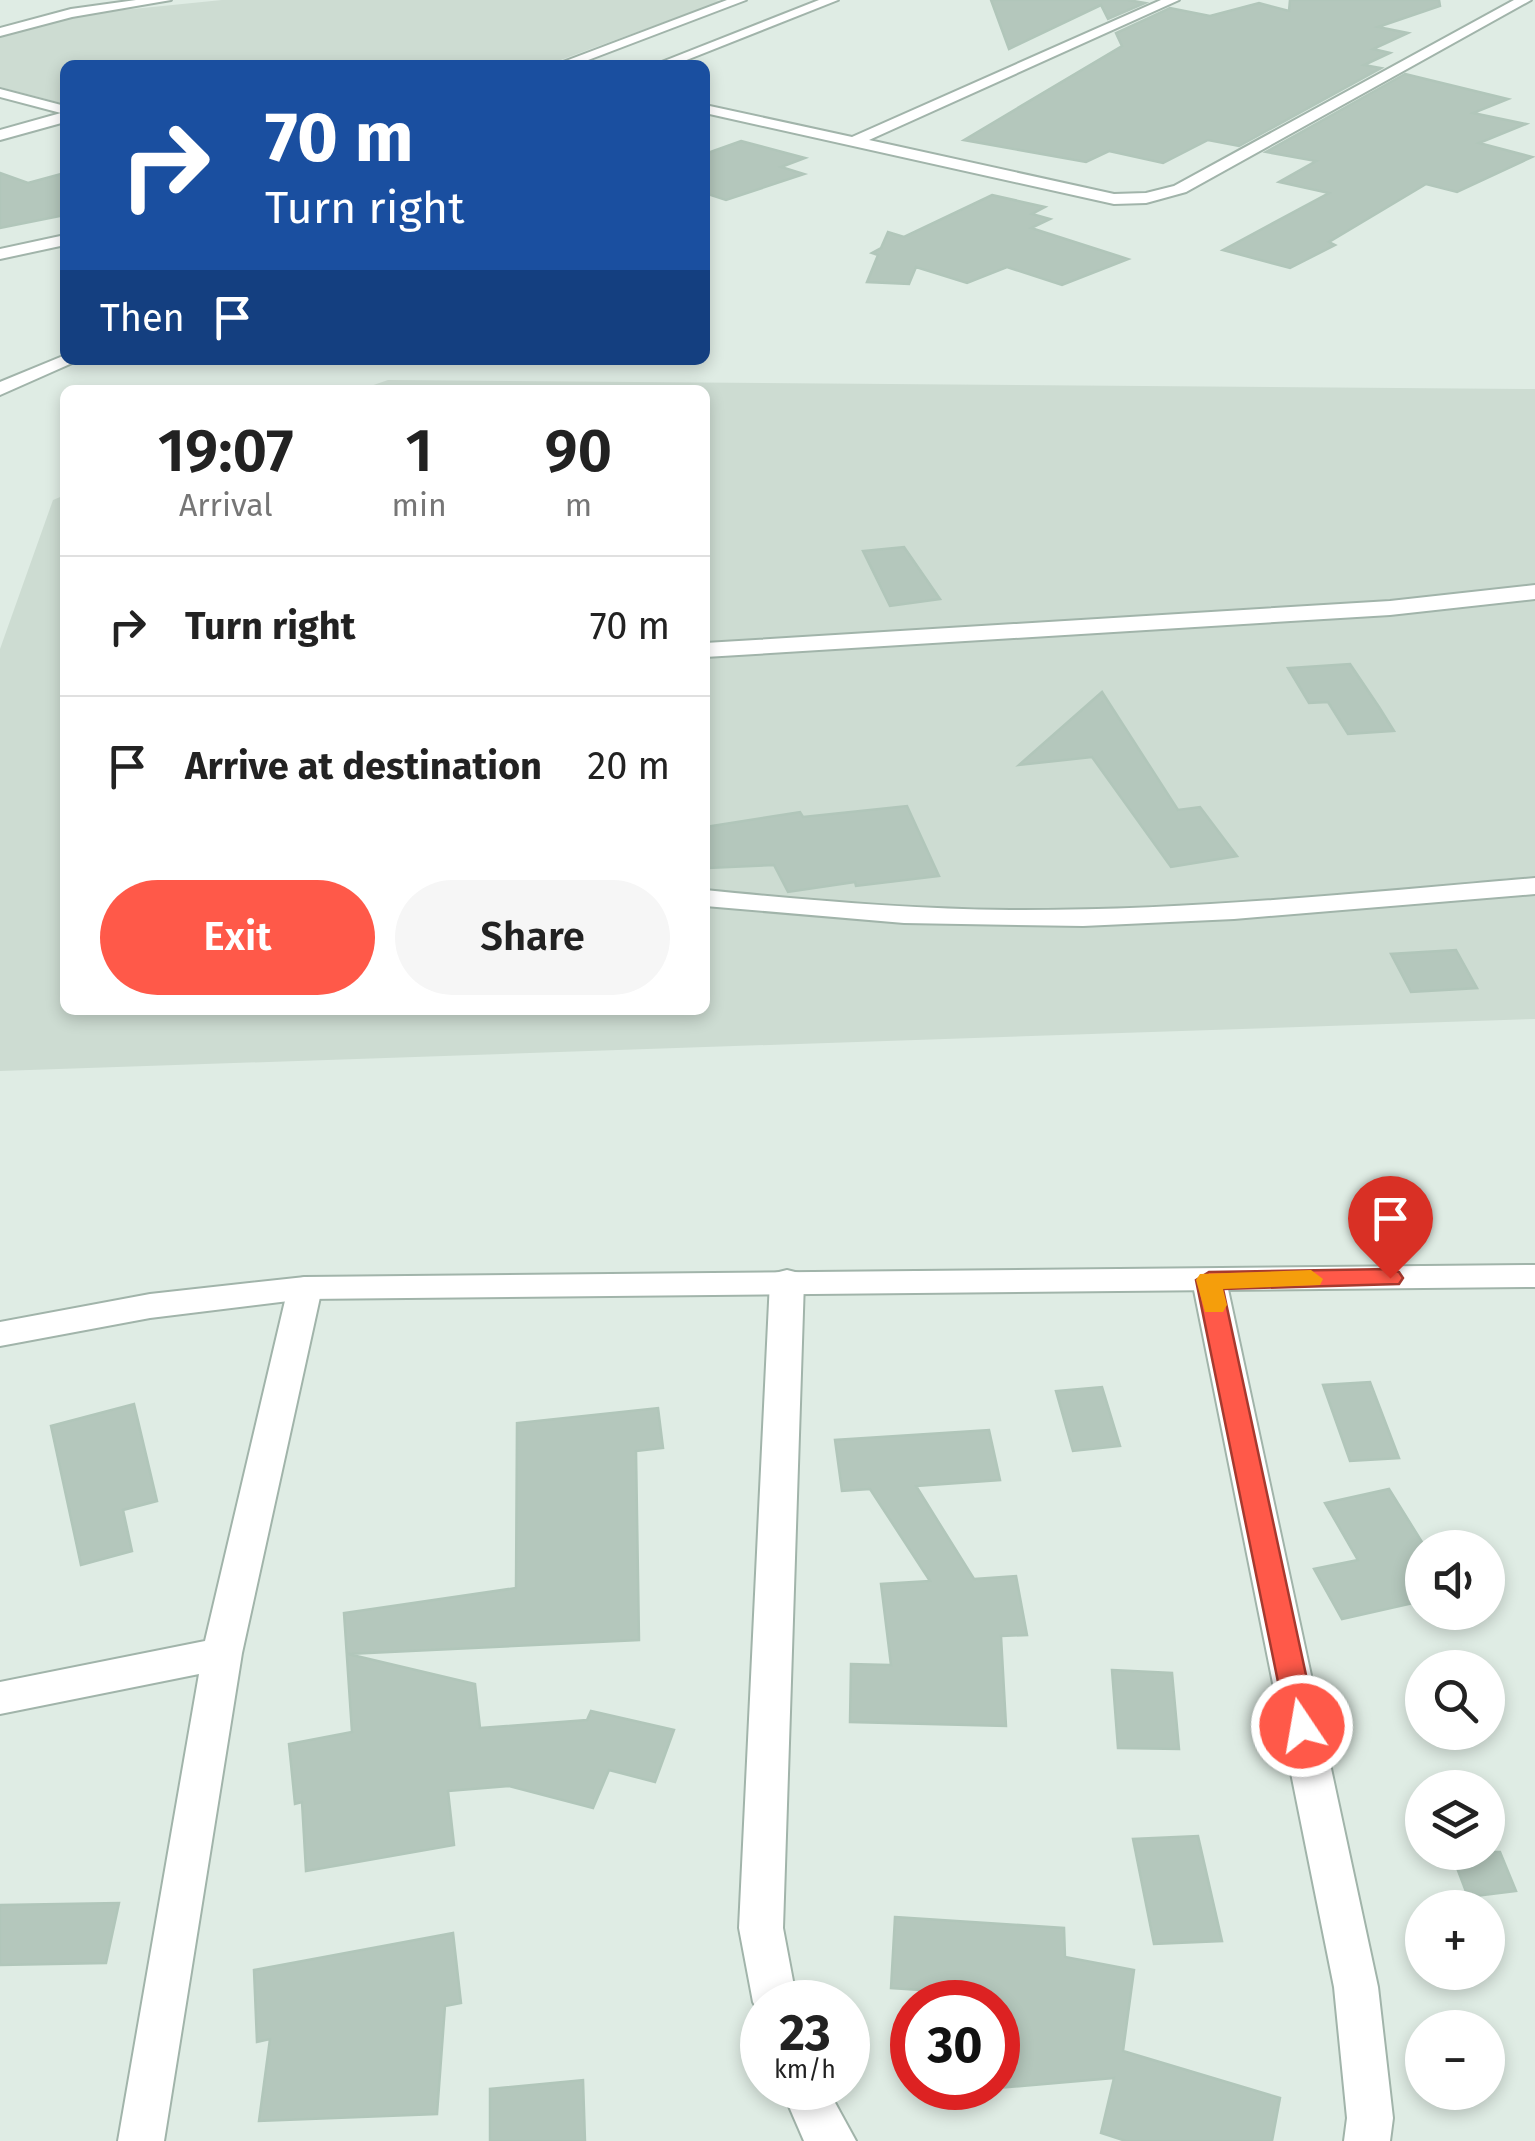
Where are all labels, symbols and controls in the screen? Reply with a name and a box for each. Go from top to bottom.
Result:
text: 70 m [265,96,414,180]
icon: right [100,100,230,230]
text: Turn right [265,181,464,235]
icon: arrive [205,290,260,345]
text: Then [100,295,185,341]
text: 19:07 [158,415,294,487]
text: 1 [405,415,433,487]
text: 90 [544,415,612,487]
text: Arrival [179,486,273,524]
text: min [392,486,447,524]
text: m [565,486,592,524]
icon: right [100,599,155,654]
text: Turn right [185,603,355,649]
text: 70 m [590,603,670,649]
icon: arrive [100,739,155,794]
text: Arrive at destination [185,743,542,789]
text: 20 m [587,743,670,789]
button: Exit [100,880,375,995]
button: Share [395,880,670,995]
pin [1348,1176,1433,1279]
icon: arrive [1363,1191,1418,1246]
map controls [1405,1530,1505,2110]
button: sound [1405,1530,1505,1630]
button: search [1405,1650,1505,1750]
position arrow [1250,1674,1354,1778]
button: layers [1405,1770,1505,1870]
button: + [1405,1890,1505,1990]
speed limit sign: 30 [890,1980,1020,2110]
text: 23 [779,2003,831,2063]
button: − [1405,2010,1505,2110]
text: km/h [774,2055,836,2085]

